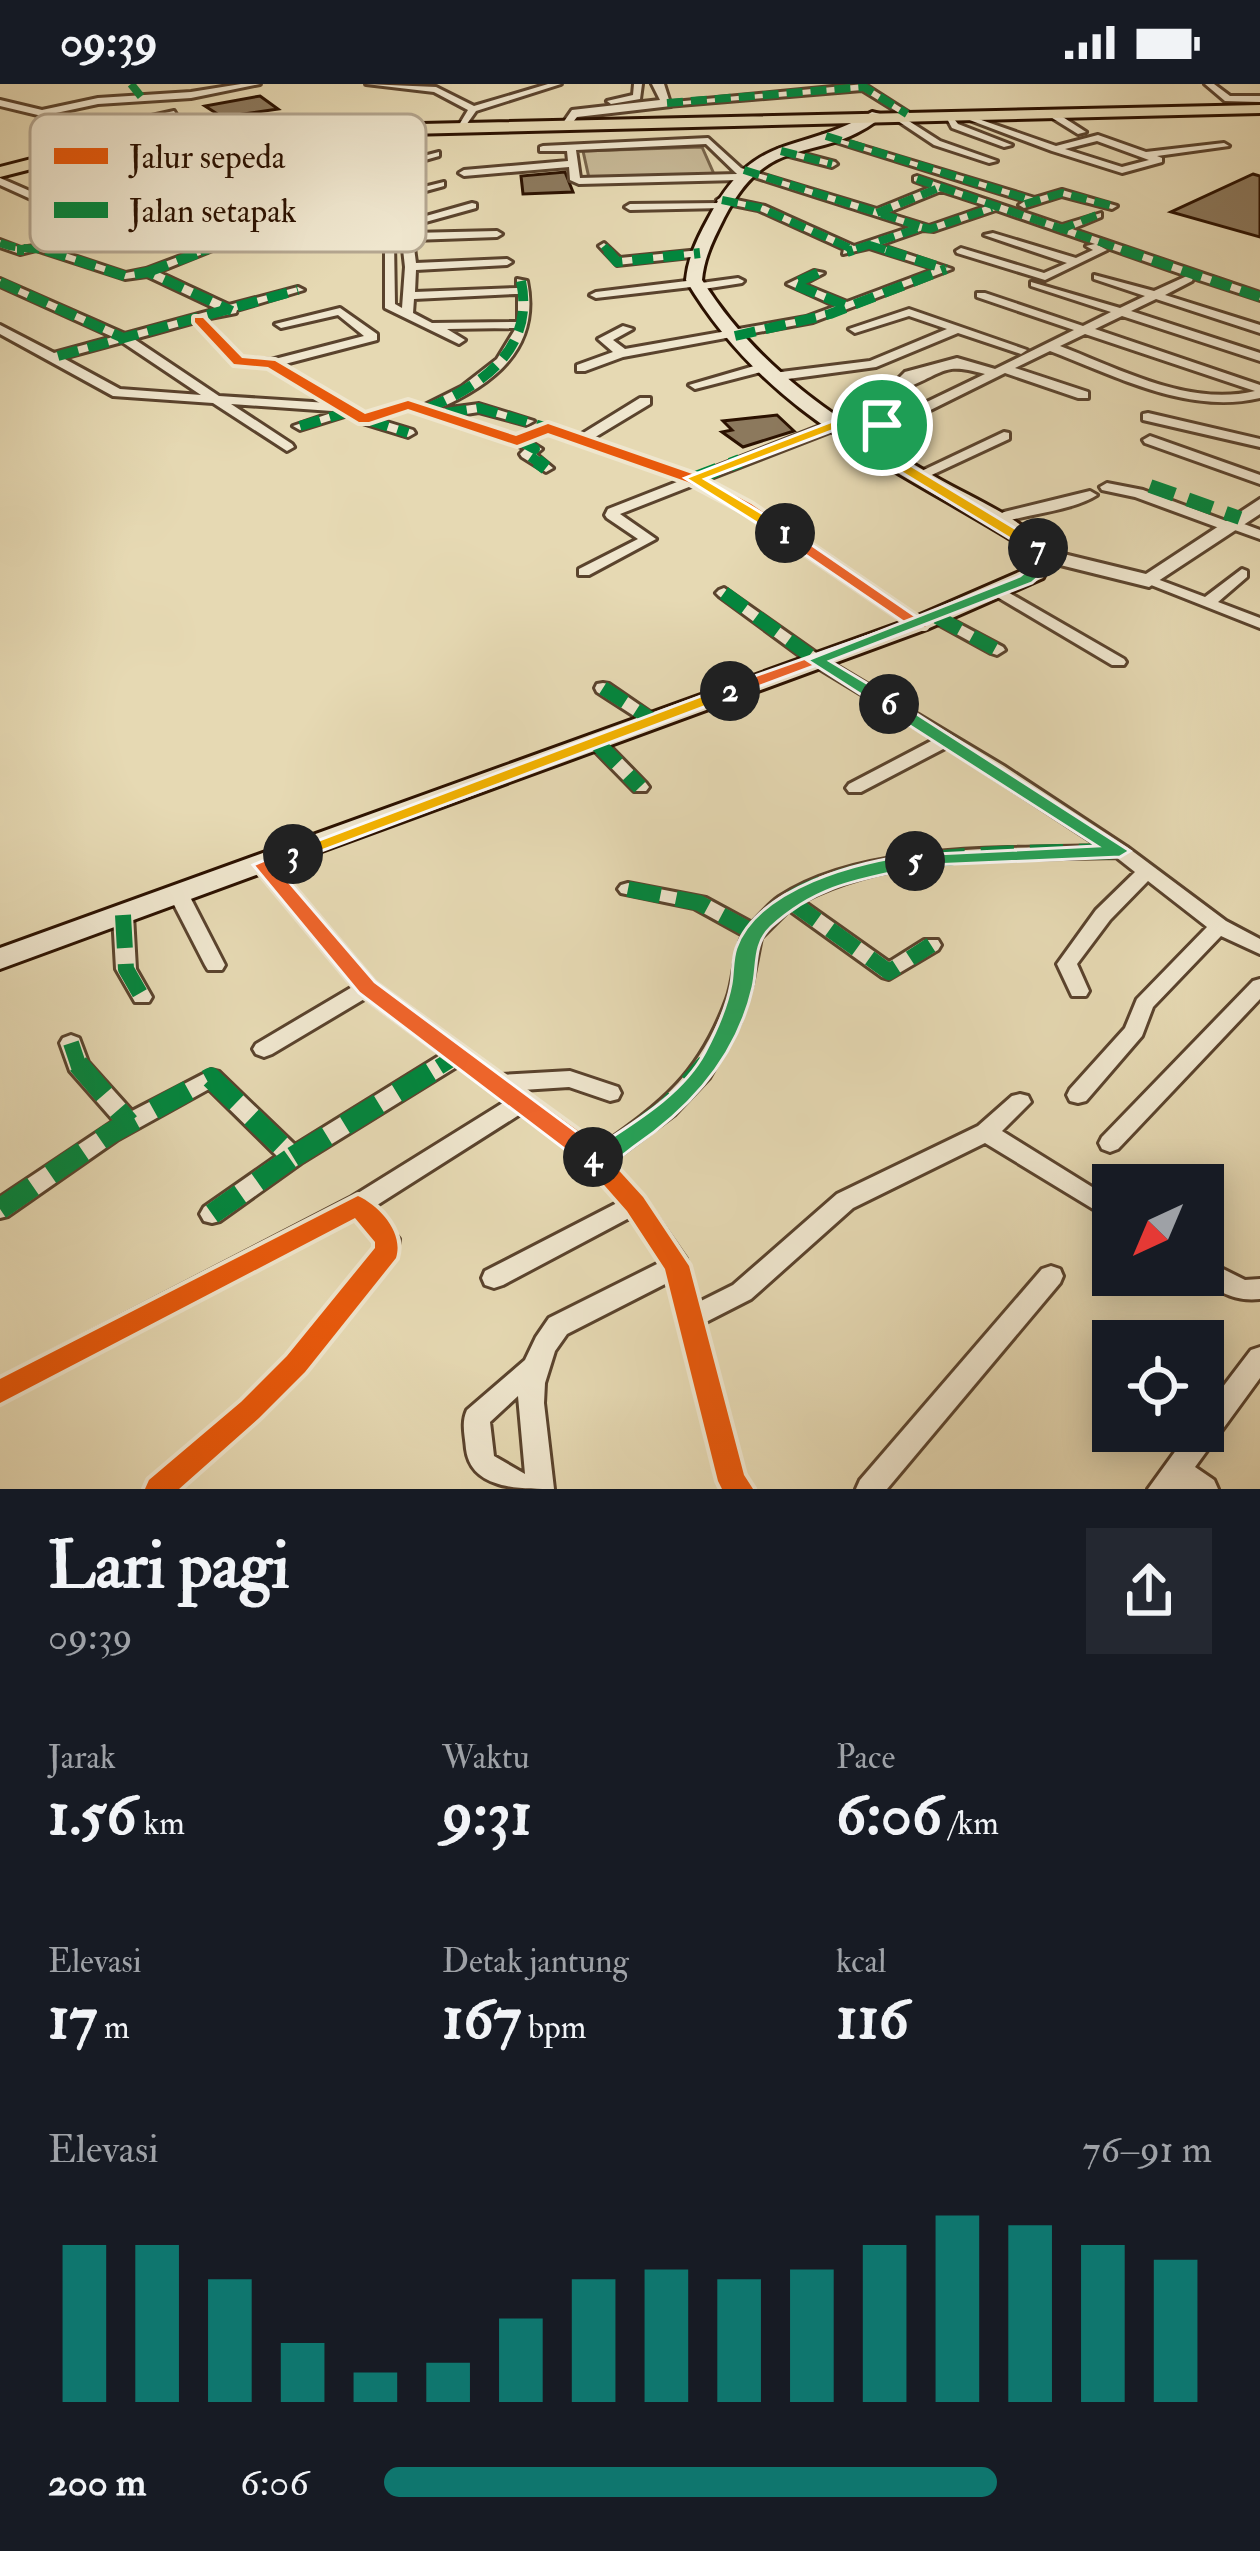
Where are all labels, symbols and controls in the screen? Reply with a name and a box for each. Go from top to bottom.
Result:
text: 09:39 [60,14,158,70]
legend [30,114,426,252]
text: Jalur sepeda [128,137,286,179]
text: Jalan setapak [128,191,297,233]
pin [831,374,933,476]
icon: arrive [849,392,915,458]
pin: 1 [755,503,815,563]
text: 1 [779,512,791,553]
pin: 7 [1008,518,1068,578]
text: 7 [1030,527,1046,568]
pin: 2 [700,661,760,721]
text: 2 [722,670,738,711]
pin: 6 [859,674,919,734]
text: 6 [881,683,897,724]
pin: 3 [263,824,323,884]
pin: 5 [885,831,945,891]
text: 3 [287,833,299,874]
text: 5 [908,840,922,881]
pin: 4 [563,1127,623,1187]
text: 4 [584,1136,602,1177]
north arrow [1092,1164,1224,1296]
map controls [1092,1164,1224,1452]
button: locate [1092,1320,1224,1452]
text: Lari pagi [48,1525,290,1608]
button: share [1086,1528,1212,1654]
text: 09:39 [48,1612,133,1661]
text: Jarak [48,1737,116,1778]
text: Waktu [442,1737,529,1778]
text: Pace [836,1737,895,1778]
text: 1.56 [48,1778,137,1853]
text: 9:31 [442,1778,532,1853]
text: 6:06 [836,1778,942,1853]
text: km [137,1803,185,1844]
text: /km [942,1803,999,1844]
text: Elevasi [48,1941,142,1982]
text: Detak jantung [442,1941,629,1982]
text: kcal [836,1941,887,1982]
text: 17 [48,1982,97,2057]
text: 167 [442,1982,521,2057]
text: 116 [836,1982,909,2057]
text: m [97,2007,130,2048]
text: bpm [521,2007,586,2048]
text: Elevasi [48,2125,159,2174]
text: 76–91 m [1082,2125,1212,2174]
text: 200 m [48,2458,146,2507]
text: 6:06 [240,2458,309,2507]

